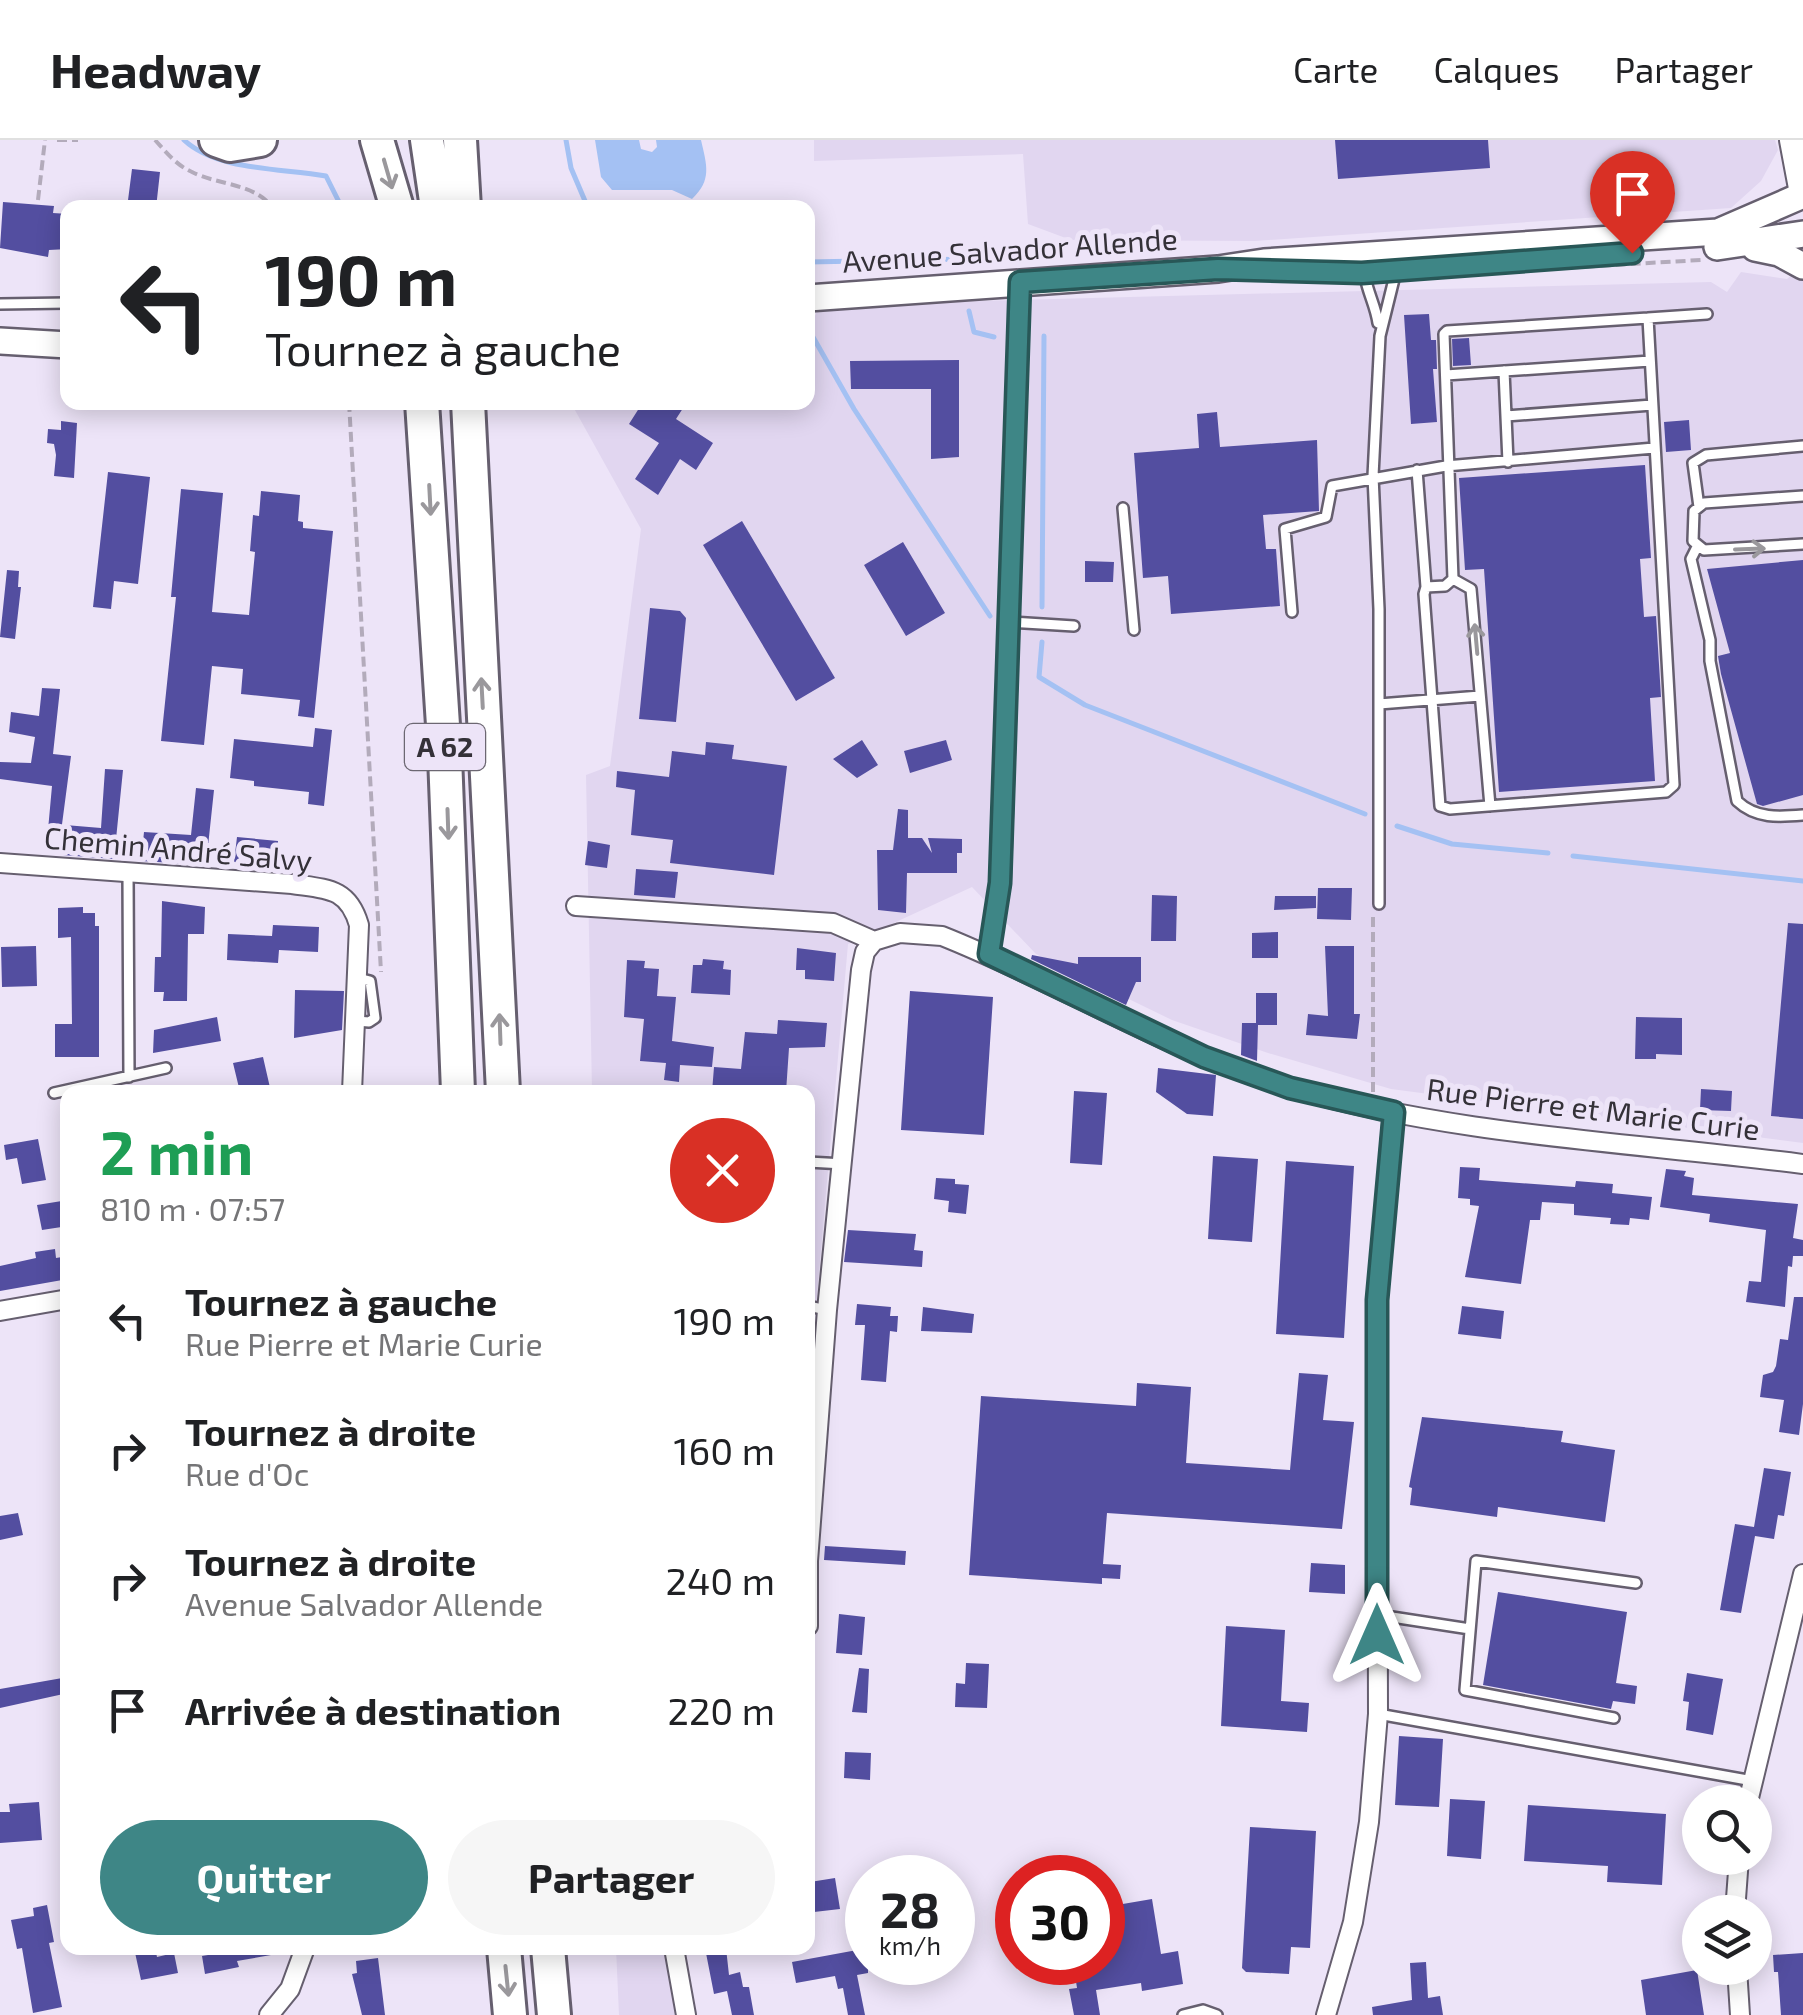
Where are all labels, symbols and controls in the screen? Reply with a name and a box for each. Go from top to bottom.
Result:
text: Headway [50,40,261,98]
text: Carte [1293,48,1378,90]
text: Calques [1433,48,1559,90]
text: Partager [1614,48,1753,90]
pin [1590,151,1675,254]
one-way arrow [380,157,398,189]
icon: arrive [1605,166,1660,221]
street label: Avenue Salvador Allende [841,219,1179,279]
text: 190 m [265,236,458,320]
icon: left [100,240,230,370]
text: Tournez à gauche [265,321,621,375]
one-way arrow [421,483,440,515]
one-way arrow [1733,539,1765,558]
one-way arrow [1466,624,1485,656]
one-way arrow [472,677,491,709]
road number: A 62 [405,724,485,770]
one-way arrow [439,808,458,840]
street label: Chemin André Salvy [43,818,314,878]
one-way arrow [491,1013,510,1045]
street label: Rue Pierre et Marie Curie [1425,1070,1762,1146]
text: 2 min [100,1115,253,1187]
button: close [670,1118,775,1223]
text: 810 m · 07:57 [100,1189,285,1227]
text: Tournez à gauche [185,1278,497,1324]
icon: left [100,1293,155,1348]
text: 190 m [673,1297,775,1343]
text: Rue Pierre et Marie Curie [185,1324,543,1362]
text: Tournez à droite [185,1408,476,1454]
icon: right [100,1423,155,1478]
text: 160 m [673,1427,775,1473]
text: Rue d'Oc [185,1454,309,1492]
text: Tournez à droite [185,1538,476,1584]
icon: right [100,1553,155,1608]
text: 240 m [666,1557,775,1603]
position arrow [1325,1583,1429,1687]
text: Avenue Salvador Allende [185,1584,543,1622]
icon: arrive [100,1683,155,1738]
text: Arrivée à destination [185,1687,561,1733]
text: 220 m [668,1687,775,1733]
map controls [1682,1785,1772,1985]
button: search [1682,1785,1772,1875]
button: Quitter [100,1820,428,1935]
button: Partager [448,1820,775,1935]
speed limit sign: 30 [995,1855,1125,1985]
text: 28 [880,1878,940,1938]
button: layers [1682,1895,1772,1985]
text: km/h [879,1930,941,1960]
one-way arrow [498,1965,517,1997]

